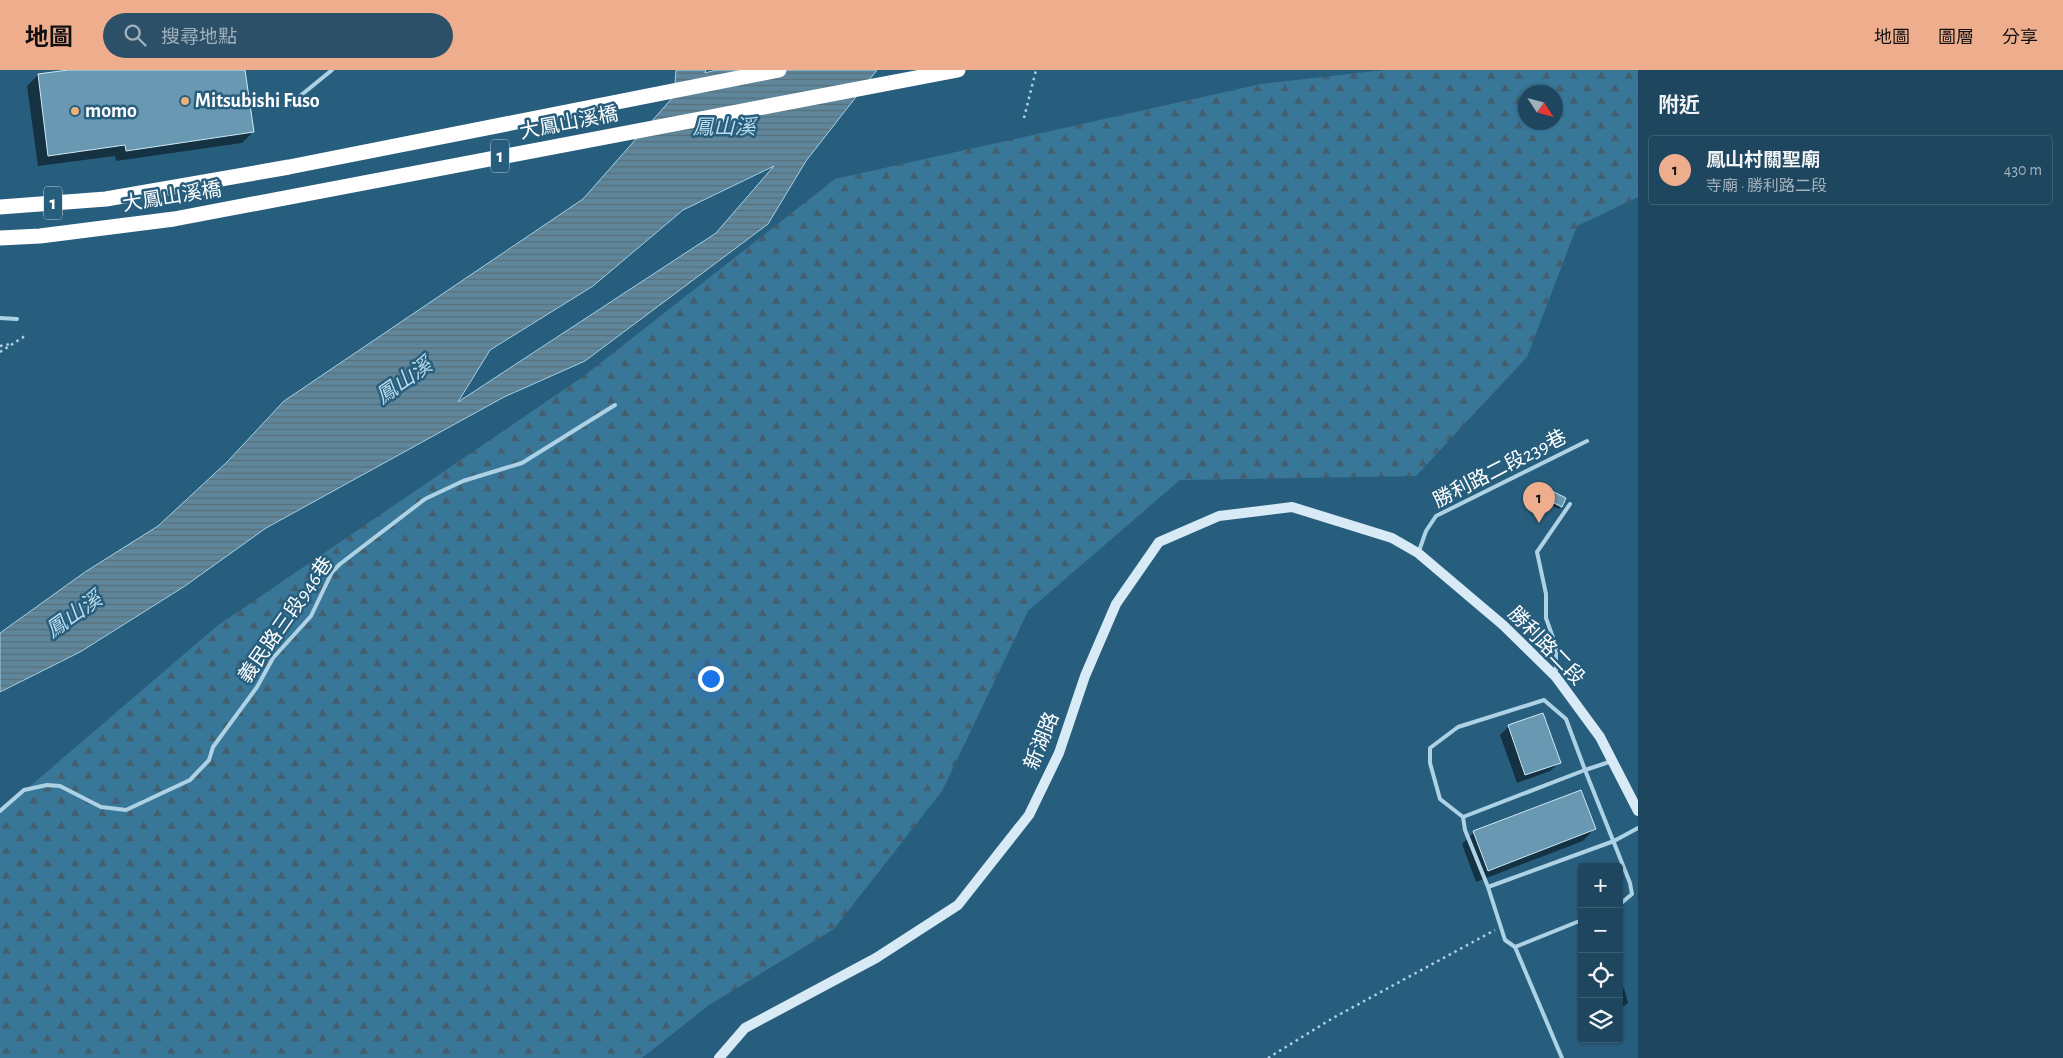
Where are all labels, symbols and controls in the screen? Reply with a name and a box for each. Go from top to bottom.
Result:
search box [103,13,453,58]
icon: search [121,21,149,49]
text: 地圖 [25,26,73,50]
text: 搜尋地點 [161,28,237,47]
text: 地圖 [1874,29,1910,47]
text: 圖層 [1938,29,1974,47]
text: 分享 [2002,29,2038,47]
north arrow [1518,85,1563,130]
place label: Mitsubishi Fuso [195,91,320,111]
marker: Mitsubishi Fuso [179,95,191,107]
text: 附近 [1658,95,1700,116]
place label: momo [85,101,137,121]
street label: 大鳳山溪橋 [518,103,620,142]
marker: momo [69,105,81,117]
water label: 鳳山溪 [693,116,758,138]
road number: 1 [491,140,509,172]
text: 鳳山村關聖廟 [1706,151,1820,170]
text: 1 [1672,162,1678,178]
text: 430 m [2004,162,2042,178]
street label: 大鳳山溪橋 [121,178,223,215]
text: 寺廟 · 勝利路二段 [1706,178,1827,194]
road number: 1 [44,186,62,220]
water label: 鳳山溪 [372,352,438,408]
street label: 勝利路二段239巷 [1430,426,1570,511]
pin: 1 [1523,482,1555,523]
street label: 義民路三段946巷 [234,553,337,687]
water label: 鳳山溪 [42,586,108,642]
street label: 勝利路二段 [1504,602,1589,689]
your location [698,666,724,692]
street label: 新湖路 [1020,709,1063,773]
map controls [1578,863,1623,1043]
button: + [1578,863,1623,908]
button: − [1578,908,1623,953]
button: locate [1578,953,1623,998]
button: layers [1578,998,1623,1043]

